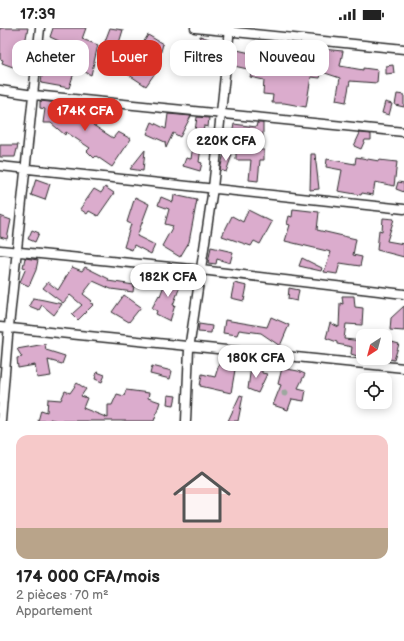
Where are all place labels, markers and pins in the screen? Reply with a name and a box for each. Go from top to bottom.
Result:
pin: 174K CFA [44,98,126,132]
pin: 220K CFA [185,128,267,162]
pin: 182K CFA [127,264,209,298]
pin: 180K CFA [215,345,297,379]

